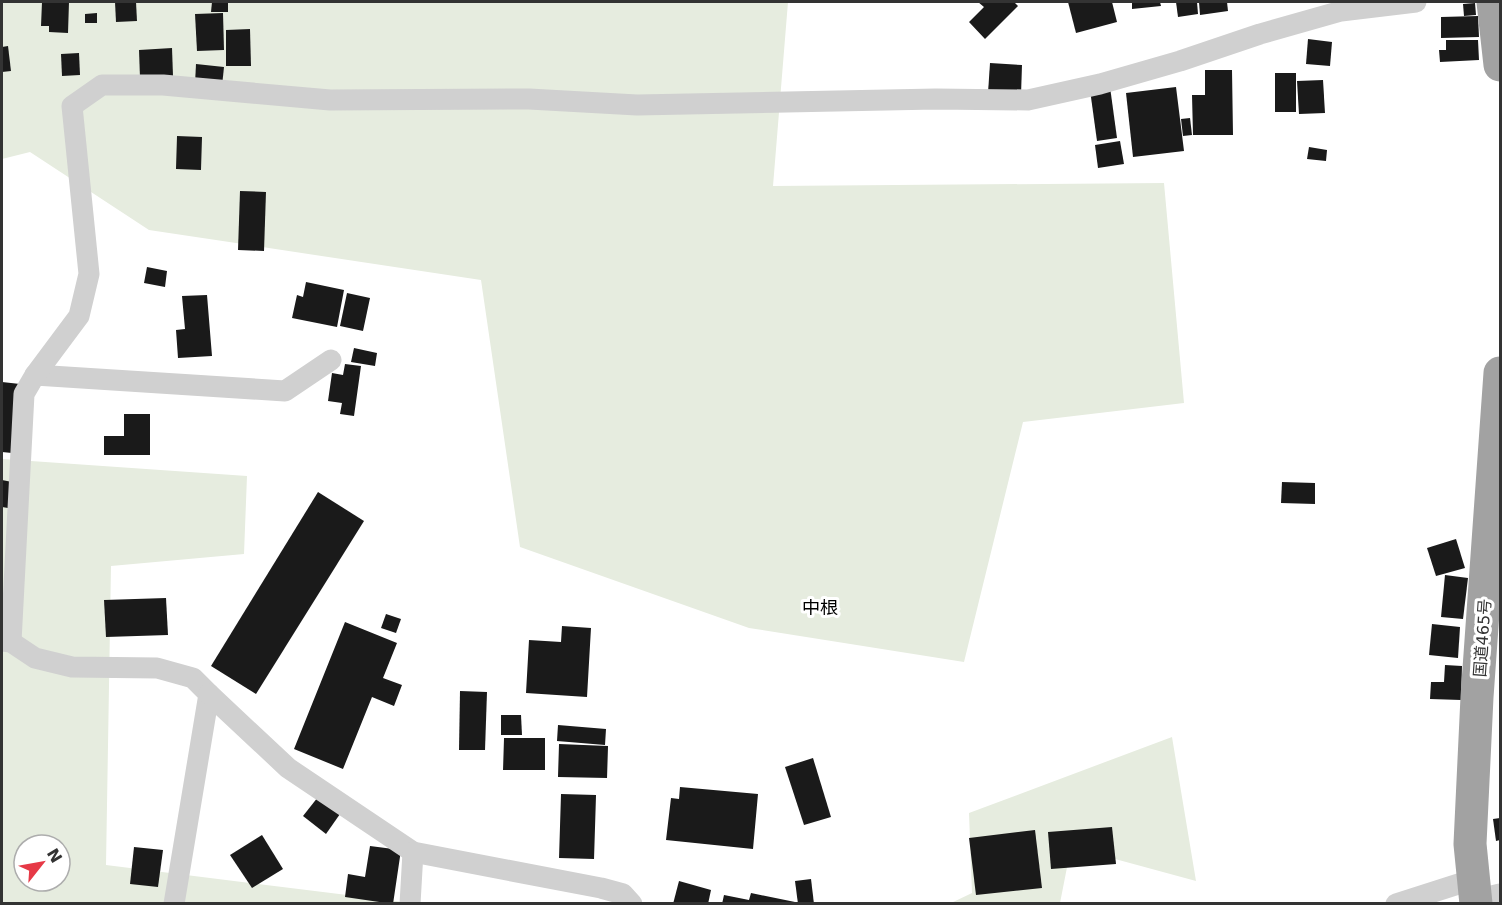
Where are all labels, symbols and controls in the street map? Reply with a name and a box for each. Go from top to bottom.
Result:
district label: 中根 [802,597,838,618]
street label: 国道465号 [1470,598,1495,678]
north arrow [12,833,72,893]
text: N [43,845,66,866]

